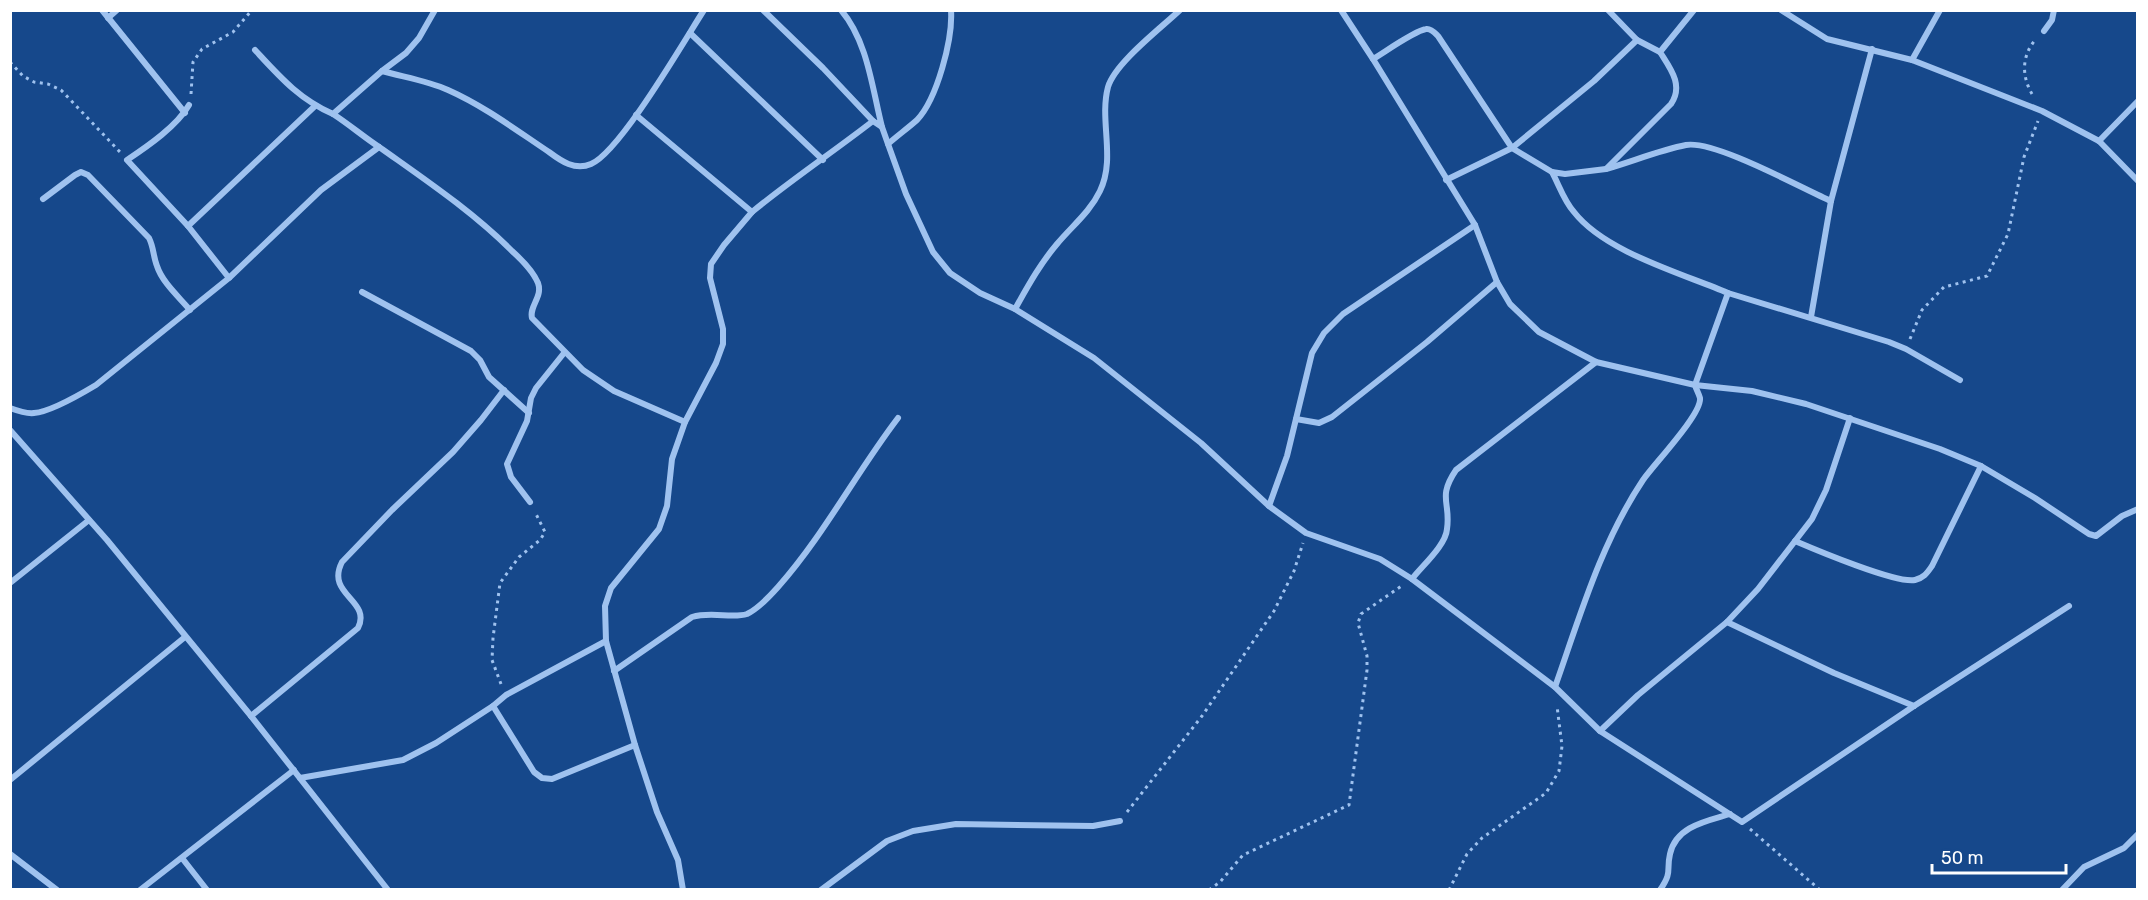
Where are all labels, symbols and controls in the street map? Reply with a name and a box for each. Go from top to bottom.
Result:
scale bar [1932,837,2066,875]
text: 50 m [1941,847,1984,869]

